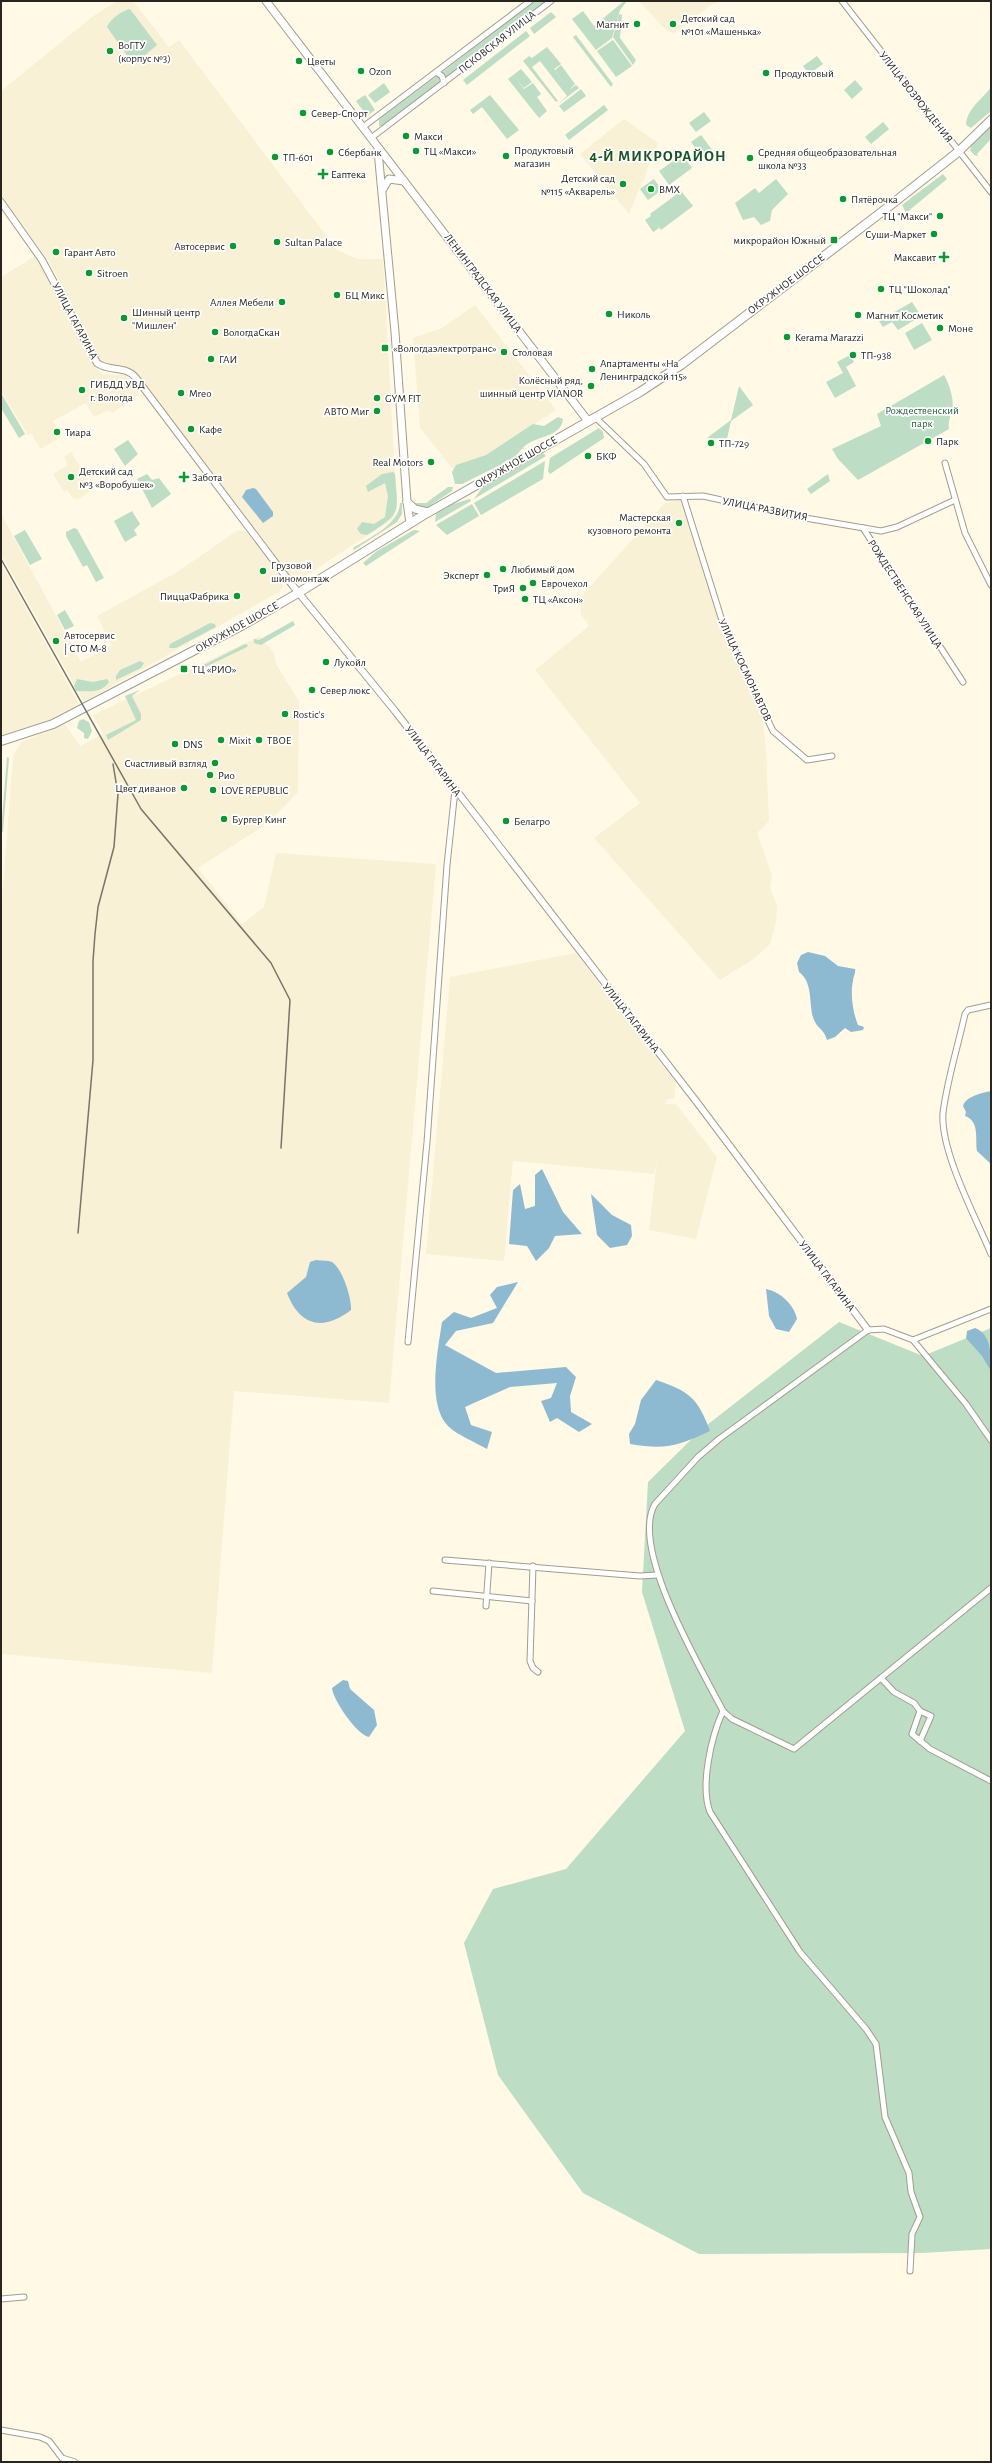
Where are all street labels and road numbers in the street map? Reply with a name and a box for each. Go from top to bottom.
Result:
street label: ПСКОВСКАЯ УЛИЦА [456,8,538,75]
street label: УЛИЦА ВОЗРОЖДЕНИЯ [877,49,955,145]
street label: ЛЕНИНГРАДСКАЯ УЛИЦА [442,231,524,335]
street label: ОКРУЖНОЕ ШОССЕ [746,251,827,316]
street label: УЛИЦА ГАГАРИНА [50,281,100,362]
street label: ОКРУЖНОЕ ШОССЕ [473,434,559,490]
street label: УЛИЦА РАЗВИТИЯ [721,495,809,523]
street label: РОЖДЕСТВЕНСКАЯ УЛИЦА [866,538,945,651]
street label: ОКРУЖНОЕ ШОССЕ [194,600,281,654]
street label: УЛИЦА КОСМОНАВТОВ [717,617,773,723]
street label: УЛИЦА ГАГАРИНА [403,724,463,799]
street label: УЛИЦА ГАГАРИНА [600,981,662,1055]
street label: УЛИЦА ГАГАРИНА [797,1239,857,1314]

